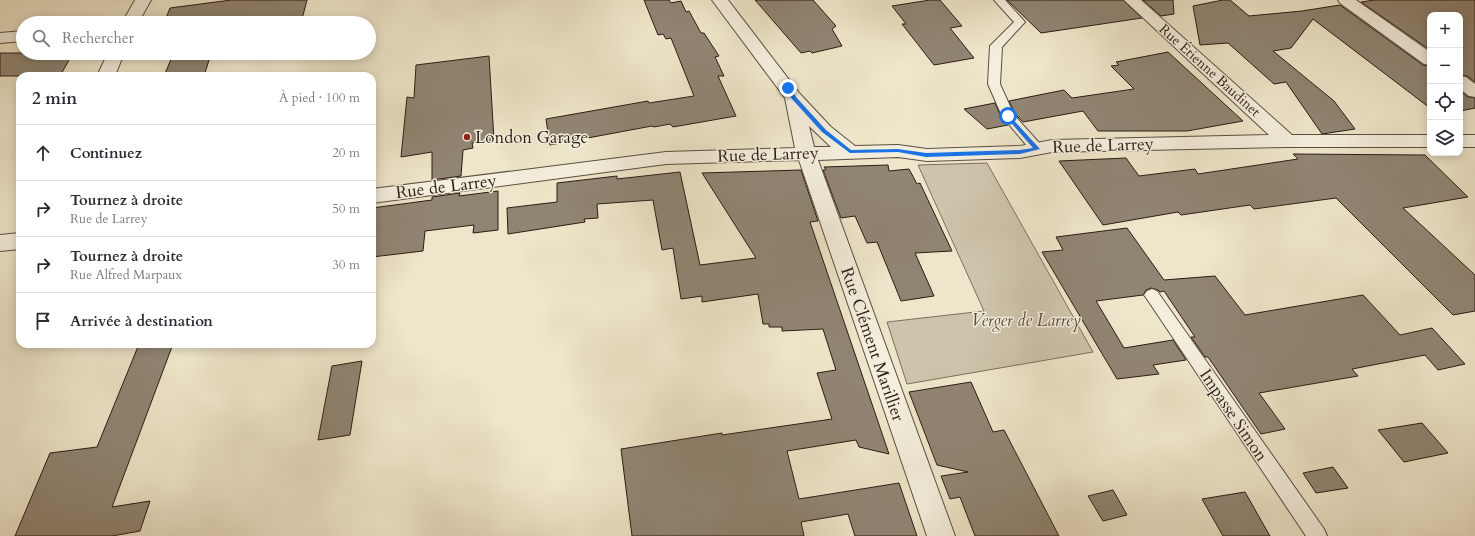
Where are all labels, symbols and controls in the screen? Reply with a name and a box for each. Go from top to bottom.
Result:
map controls [1427,12,1463,156]
button: + [1427,12,1463,48]
search box [16,16,376,60]
street label: Rue Étienne Baudinet [1155,20,1265,121]
icon: search [30,27,52,49]
text: Rechercher [62,28,134,48]
button: − [1427,48,1463,84]
route end [779,79,797,97]
button: locate [1427,84,1463,120]
text: 2 min [32,87,77,110]
text: À pied · 100 m [279,89,360,107]
route start [999,107,1017,125]
button: layers [1427,120,1463,156]
place label: London Garage [475,126,588,149]
marker: London Garage [462,132,472,142]
street label: Rue de Larrey [1052,132,1154,159]
street label: Rue de Larrey [717,141,819,168]
icon: ahead [32,142,54,164]
text: Continuez [70,143,142,163]
text: 20 m [332,144,360,162]
street label: Rue de Larrey [394,169,498,204]
text: Tournez à droite [70,190,183,210]
icon: right [32,198,54,220]
text: 50 m [332,200,360,218]
text: Rue de Larrey [70,210,148,228]
text: Tournez à droite [70,246,183,266]
icon: right [32,254,54,276]
text: 30 m [332,256,360,274]
street label: Rue Clément Marillier [835,264,910,425]
text: Rue Alfred Marpaux [70,266,182,284]
park label: Verger de Larrey [971,309,1081,332]
icon: arrive [32,310,54,332]
text: Arrivée à destination [70,311,213,331]
street label: Impasse Simon [1194,365,1273,466]

